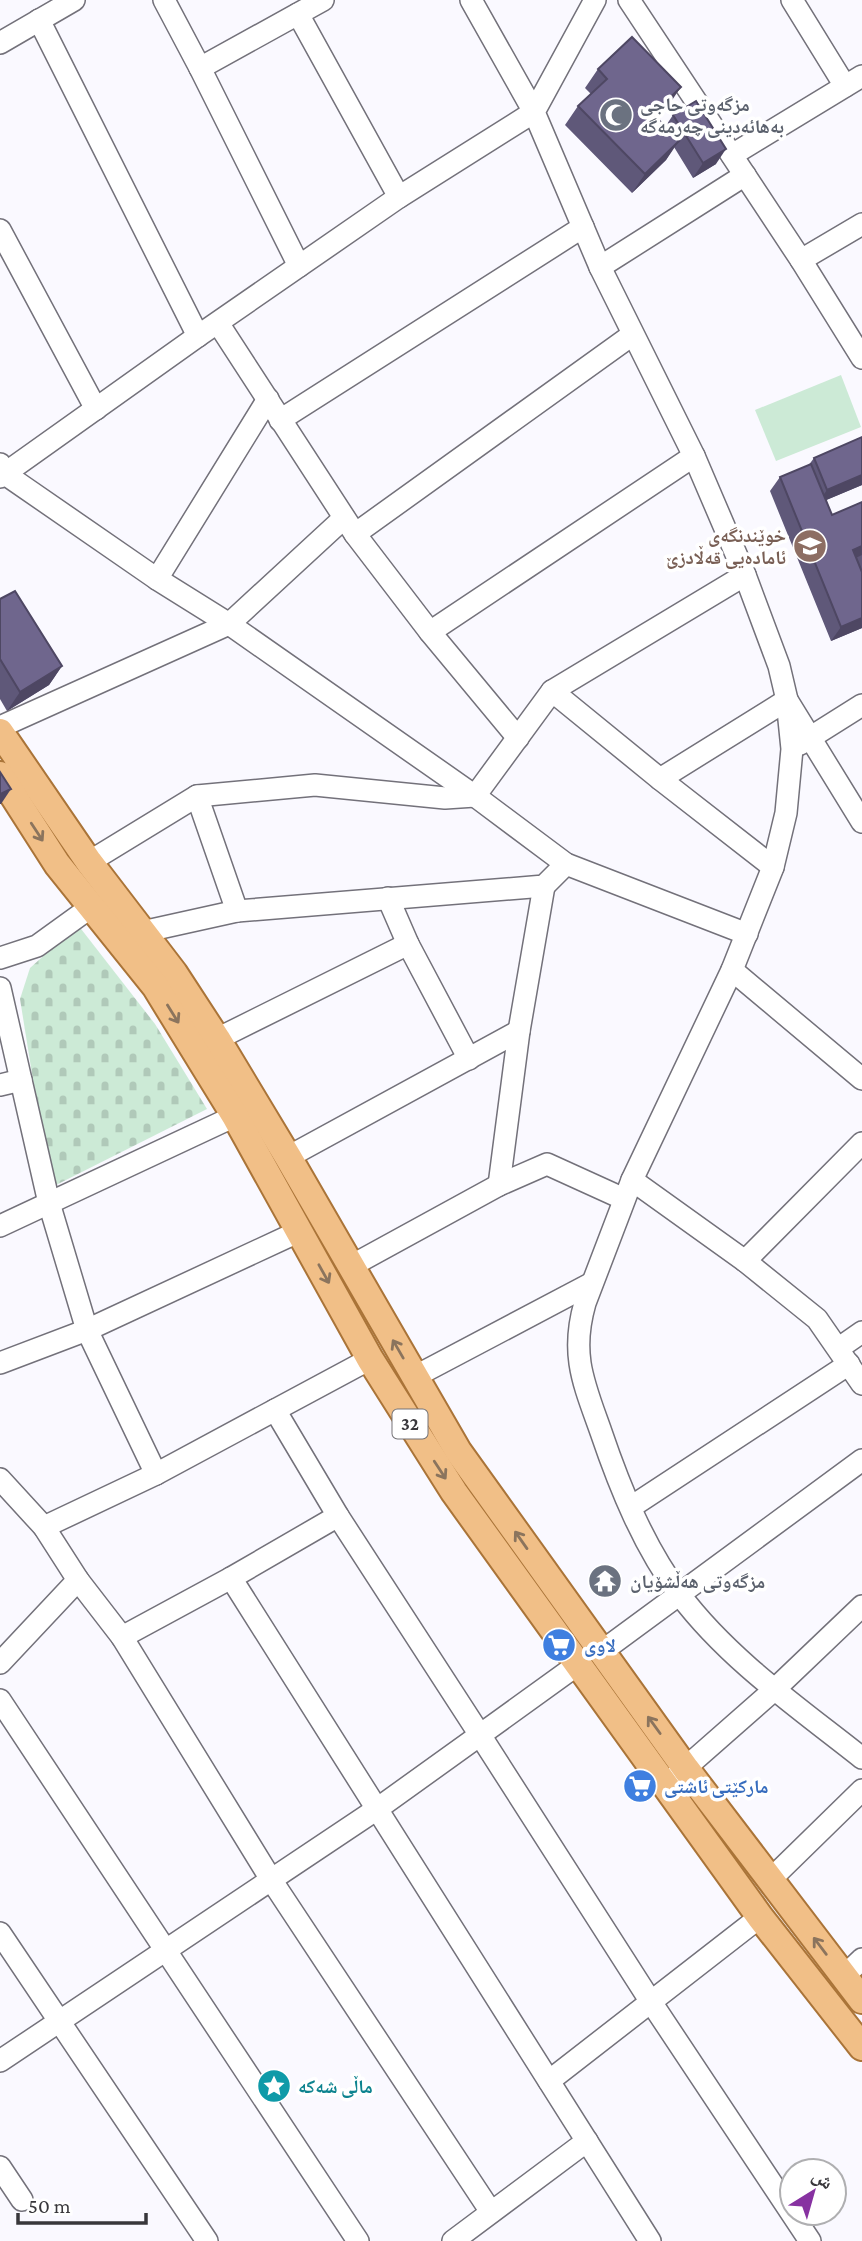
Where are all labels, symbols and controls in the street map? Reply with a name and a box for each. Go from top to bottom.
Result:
place label: مزگەوتی حاجی بەهائەدینی چەرمەگە [640,94,784,138]
mosque icon: مزگەوتی حاجی بەهائەدینی چەرمەگە [597,96,635,134]
place label: خوێندنگەی ئامادەیی قەڵادزێ [666,525,786,569]
school or university icon: خوێندنگەی ئامادەیی قەڵادزێ [791,527,829,565]
one-way arrow [30,822,44,841]
one-way arrow [166,1004,180,1024]
one-way arrow [317,1264,331,1284]
one-way arrow [391,1340,405,1360]
road number: 32 [392,1409,428,1438]
one-way arrow [432,1460,447,1479]
one-way arrow [514,1531,528,1550]
temple icon: مزگەوتی ھەڵشۆیان [586,1562,624,1600]
place label: مزگەوتی ھەڵشۆیان [630,1570,765,1593]
supermarket icon: لاوی [540,1626,578,1664]
place label: لاوی [584,1635,616,1657]
one-way arrow [647,1716,661,1735]
supermarket icon: مارکێتی ئاشتی [621,1767,659,1805]
place label: مارکێتی ئاشتی [664,1776,768,1798]
one-way arrow [813,1937,827,1956]
place icon: ماڵی شەکە [255,2067,293,2105]
place label: ماڵی شەکە [298,2075,373,2098]
north arrow [778,2157,848,2227]
text: ش [808,2164,837,2194]
scale bar [18,2182,145,2226]
text: 50 m [28,2194,71,2218]

